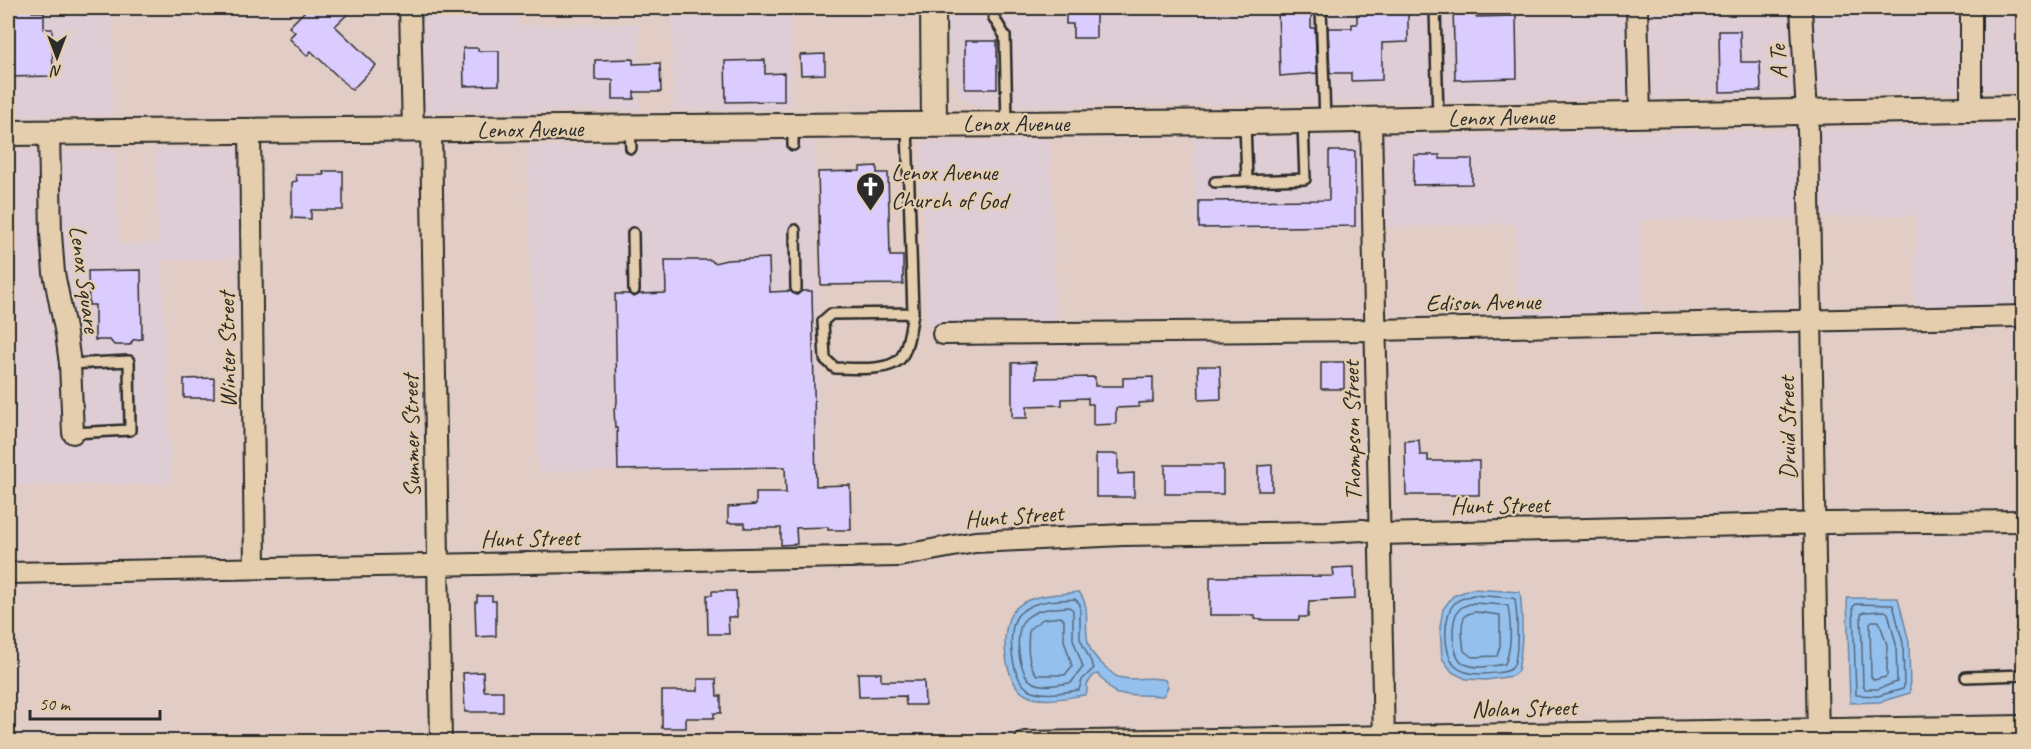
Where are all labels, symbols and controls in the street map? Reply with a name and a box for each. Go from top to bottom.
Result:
north arrow [27,27,87,87]
street label: A Te [1762,42,1794,80]
text: N [49,61,62,81]
street label: Lenox Avenue [1448,101,1557,133]
street label: Lenox Avenue [963,108,1071,138]
street label: Lenox Avenue [477,113,586,145]
place label: Lenox Avenue Church of God [891,157,1011,215]
church icon: Lenox Avenue Church of God [854,170,886,212]
street label: Lenox Square [63,224,108,337]
street label: Edison Avenue [1425,286,1543,318]
street label: Winter Street [211,289,243,408]
street label: Thompson Street [1336,359,1368,501]
street label: Summer Street [395,371,427,498]
street label: Druid Street [1771,374,1803,480]
street label: Hunt Street [1450,489,1552,521]
street label: Hunt Street [964,497,1066,534]
street label: Hunt Street [480,522,582,554]
scale bar [30,683,160,721]
street label: Nolan Street [1471,692,1579,724]
text: 50 m [39,693,72,715]

